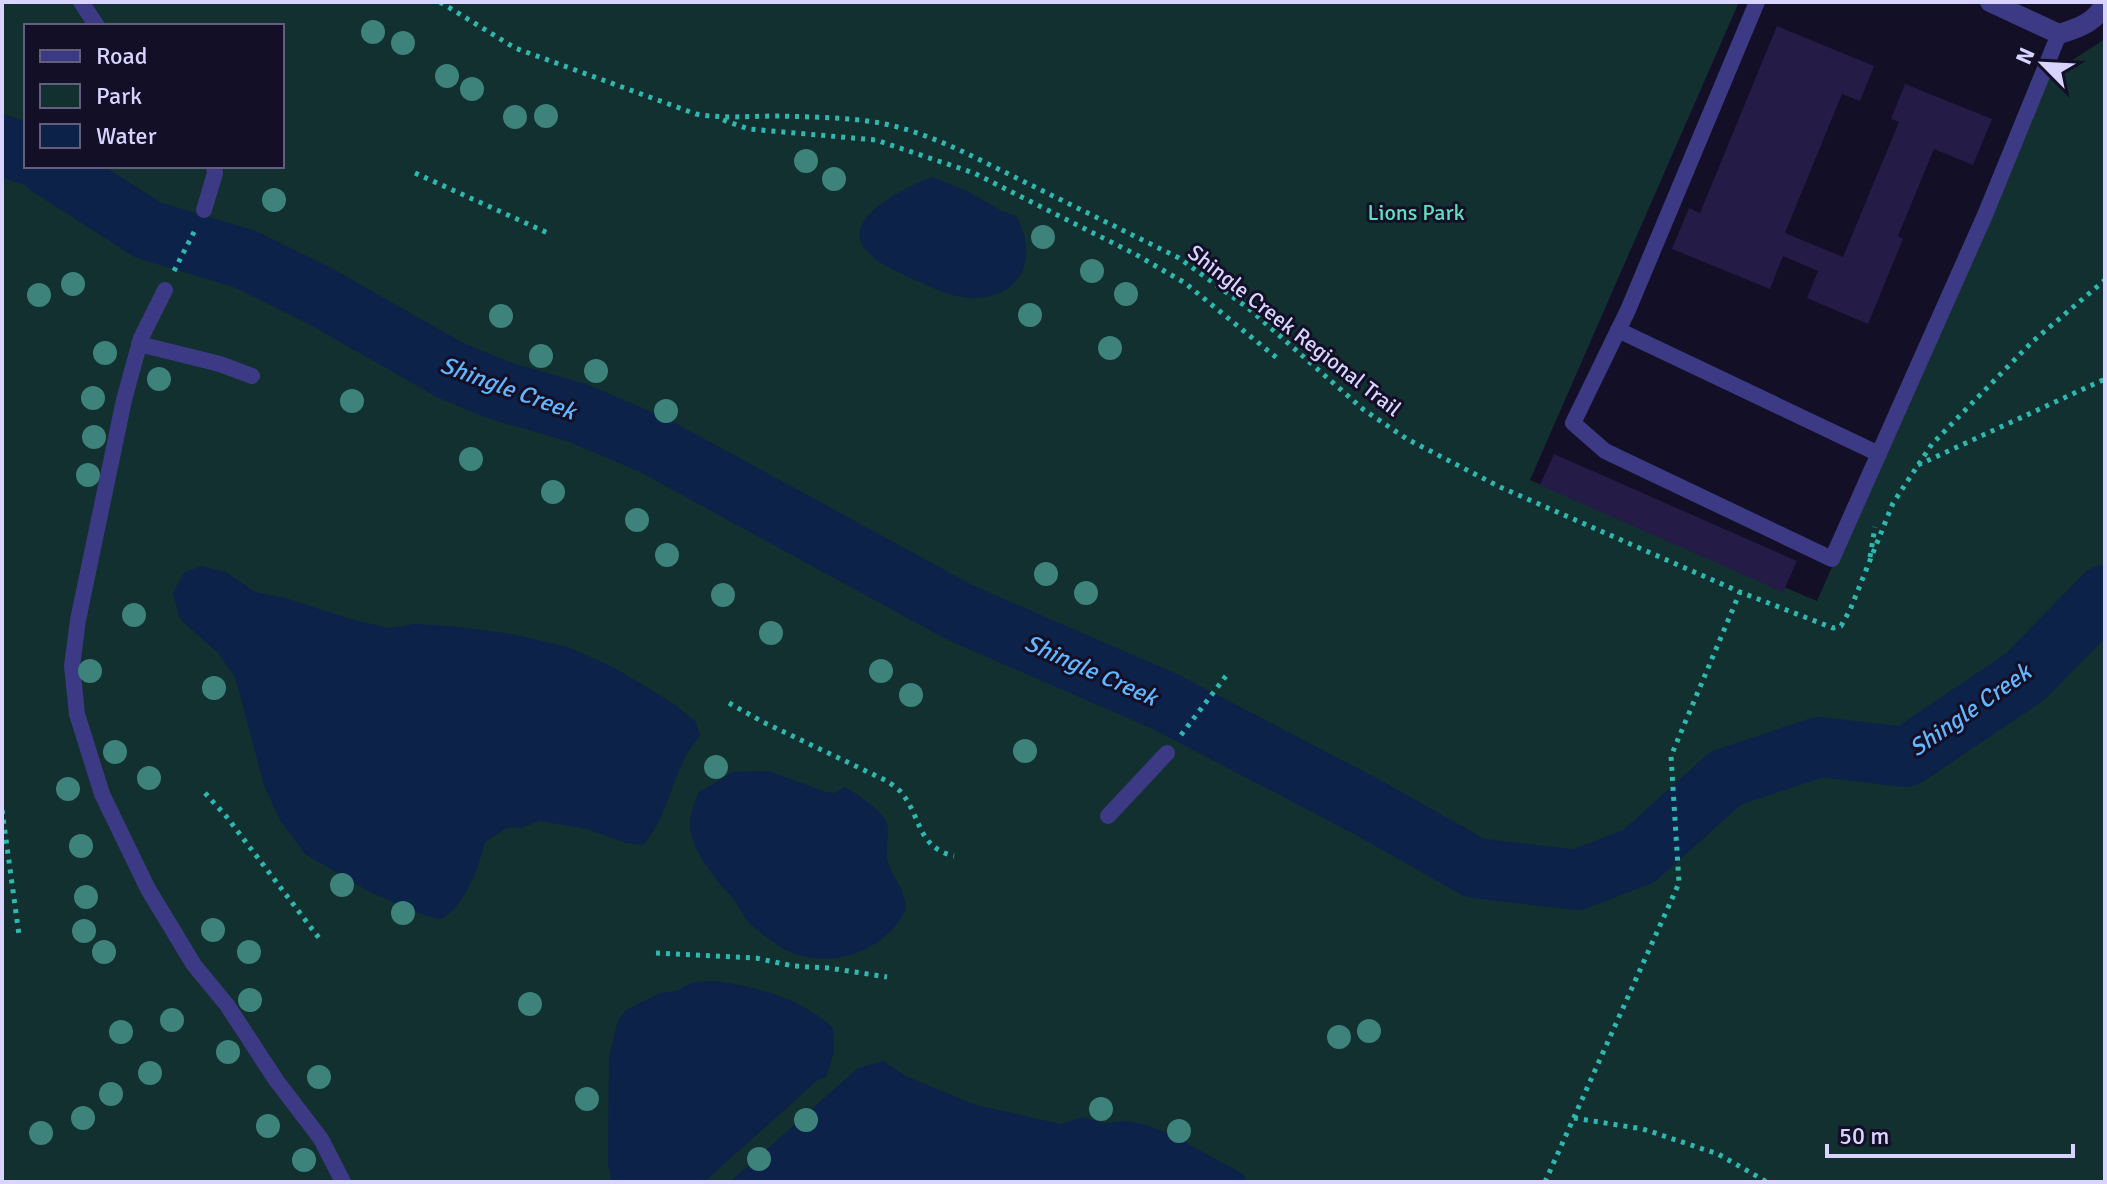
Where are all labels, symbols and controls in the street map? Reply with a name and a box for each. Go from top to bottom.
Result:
legend [24,24,284,168]
north arrow [2003,24,2083,104]
text: Road [96,41,147,71]
text: N [2010,44,2041,69]
text: Park [96,81,142,111]
text: Water [96,121,157,151]
park label: Lions Park [1367,199,1465,226]
street label: Shingle Creek Regional Trail [1183,239,1407,422]
water label: Shingle Creek [436,350,582,427]
water label: Shingle Creek [1020,627,1164,713]
water label: Shingle Creek [1903,656,2038,763]
scale bar [1827,1108,2073,1158]
text: 50 m [1839,1121,1889,1151]

